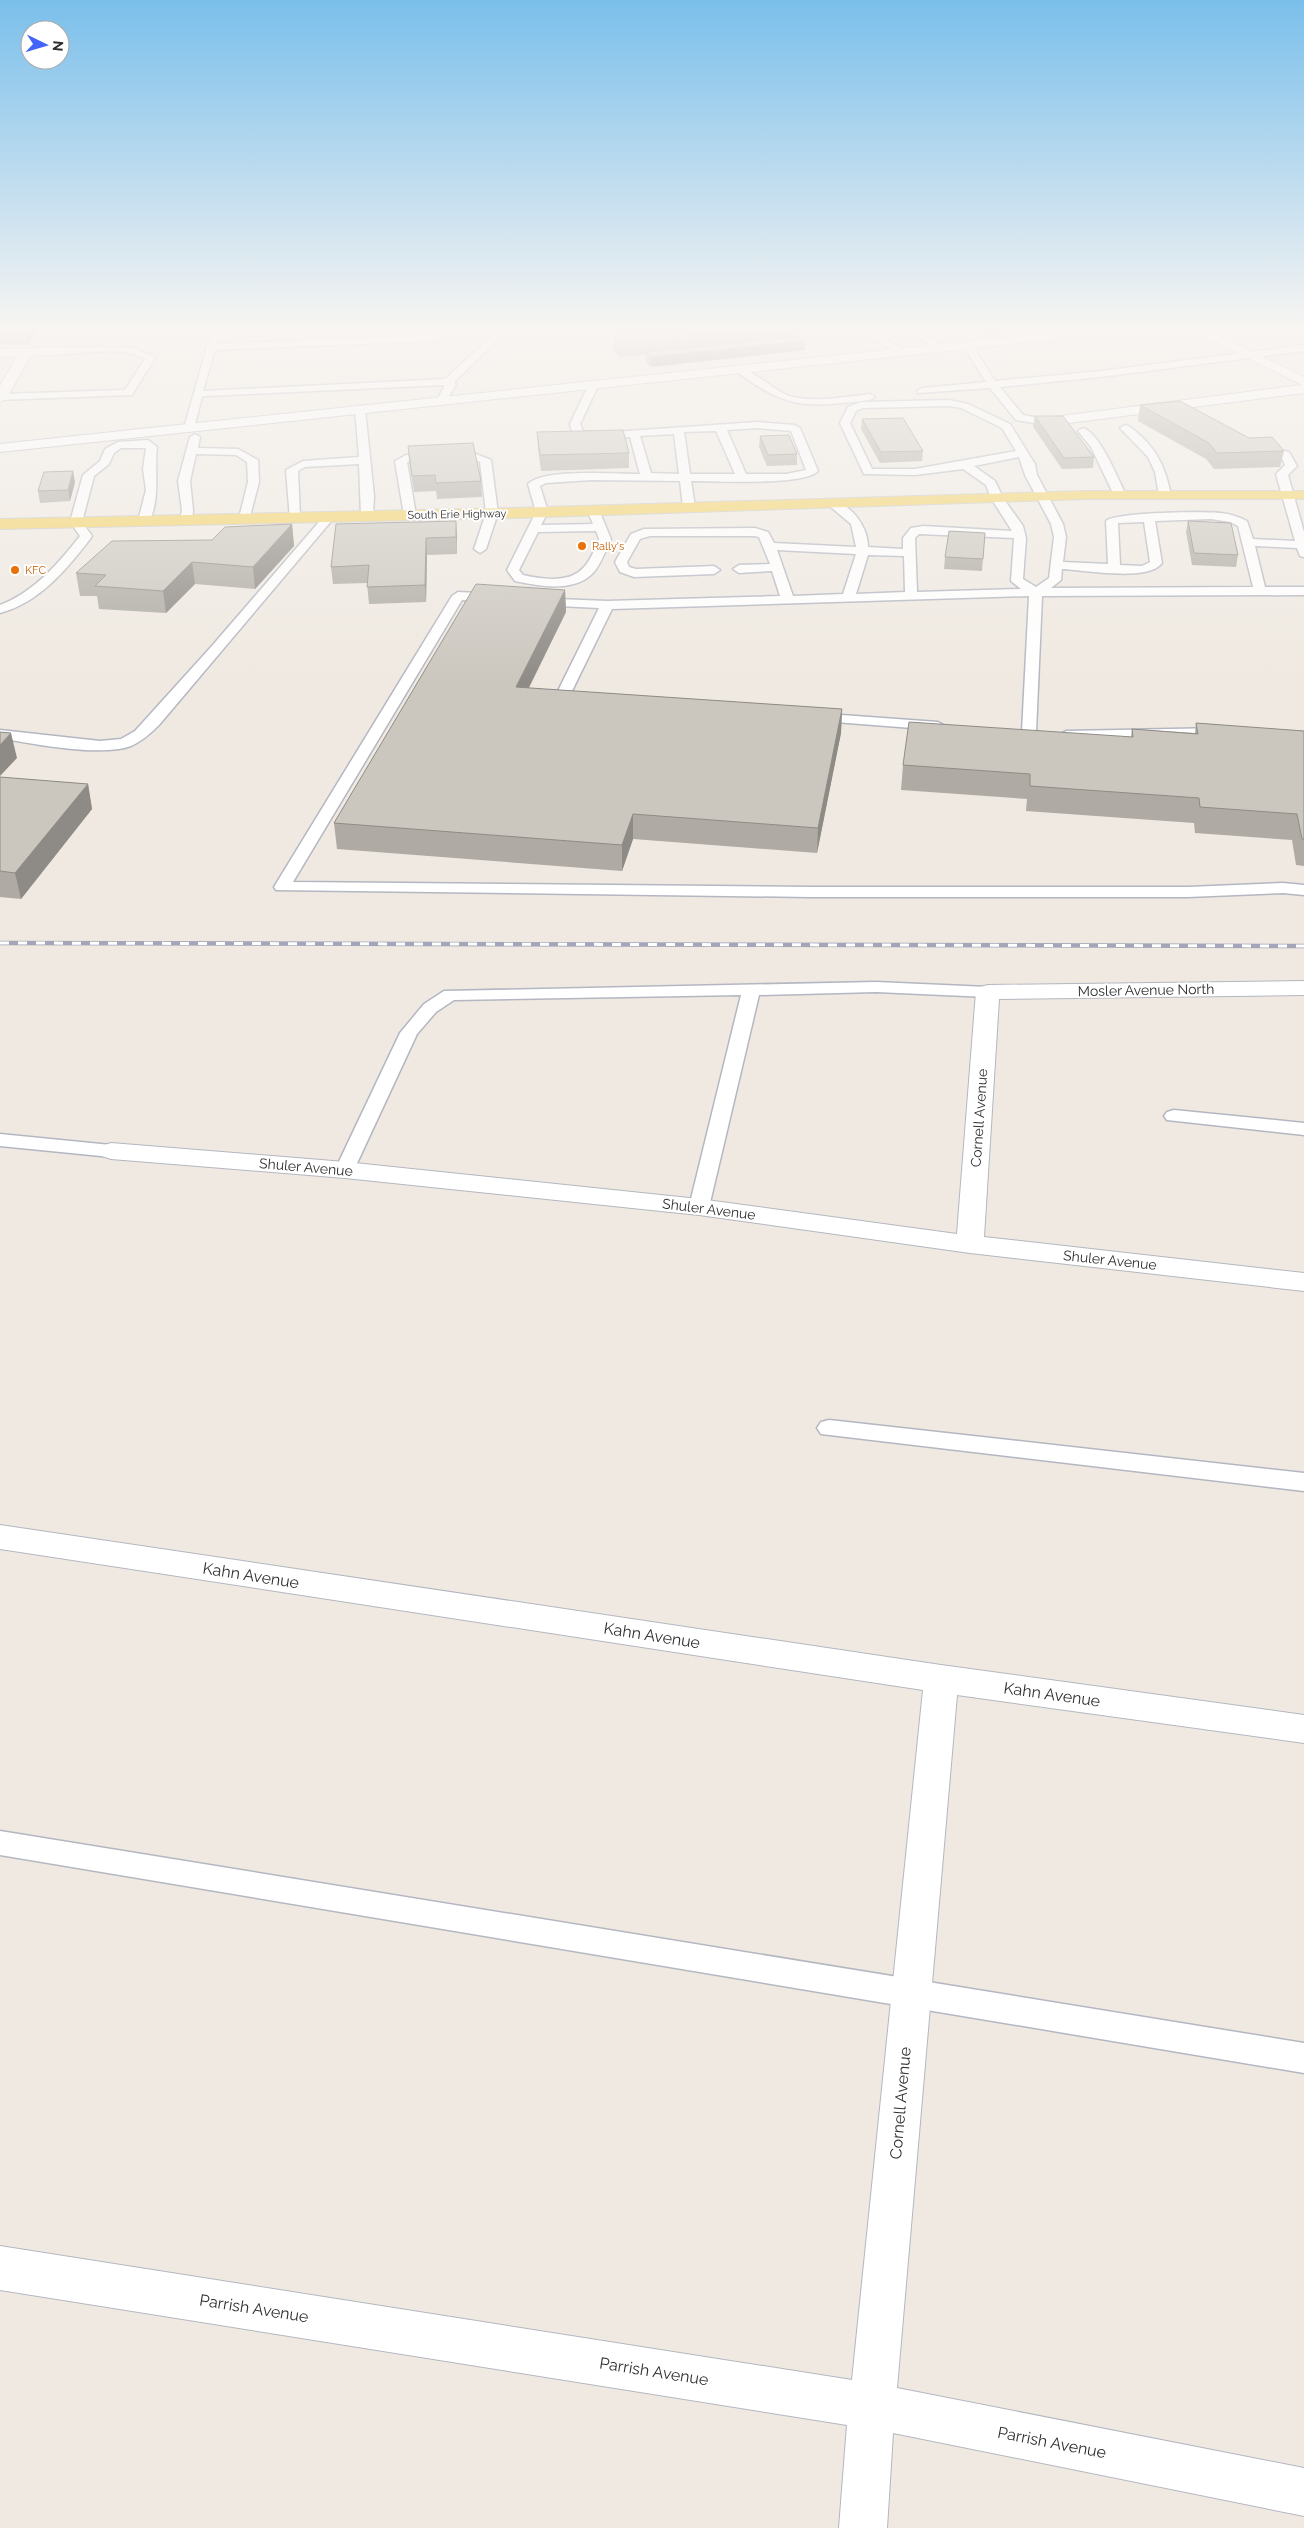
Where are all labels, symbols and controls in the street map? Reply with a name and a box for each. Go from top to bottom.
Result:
north arrow [20,20,70,70]
text: N [50,40,66,52]
street label: South Erie Highway [407,507,507,522]
marker: Rally's [576,540,588,552]
place label: Rally's [592,540,624,553]
marker: KFC [9,564,21,576]
place label: KFC [25,564,46,577]
street label: Mosler Avenue North [1078,981,1214,999]
street label: Cornell Avenue [968,1068,990,1168]
street label: Shuler Avenue [259,1155,353,1179]
street label: Shuler Avenue [661,1195,757,1223]
street label: Shuler Avenue [1062,1247,1158,1273]
street label: Kahn Avenue [201,1558,301,1592]
street label: Kahn Avenue [602,1618,702,1652]
street label: Kahn Avenue [1002,1678,1101,1711]
street label: Cornell Avenue [886,2046,915,2160]
street label: Parrish Avenue [198,2290,310,2326]
street label: Parrish Avenue [598,2353,710,2389]
street label: Parrish Avenue [996,2423,1108,2462]

